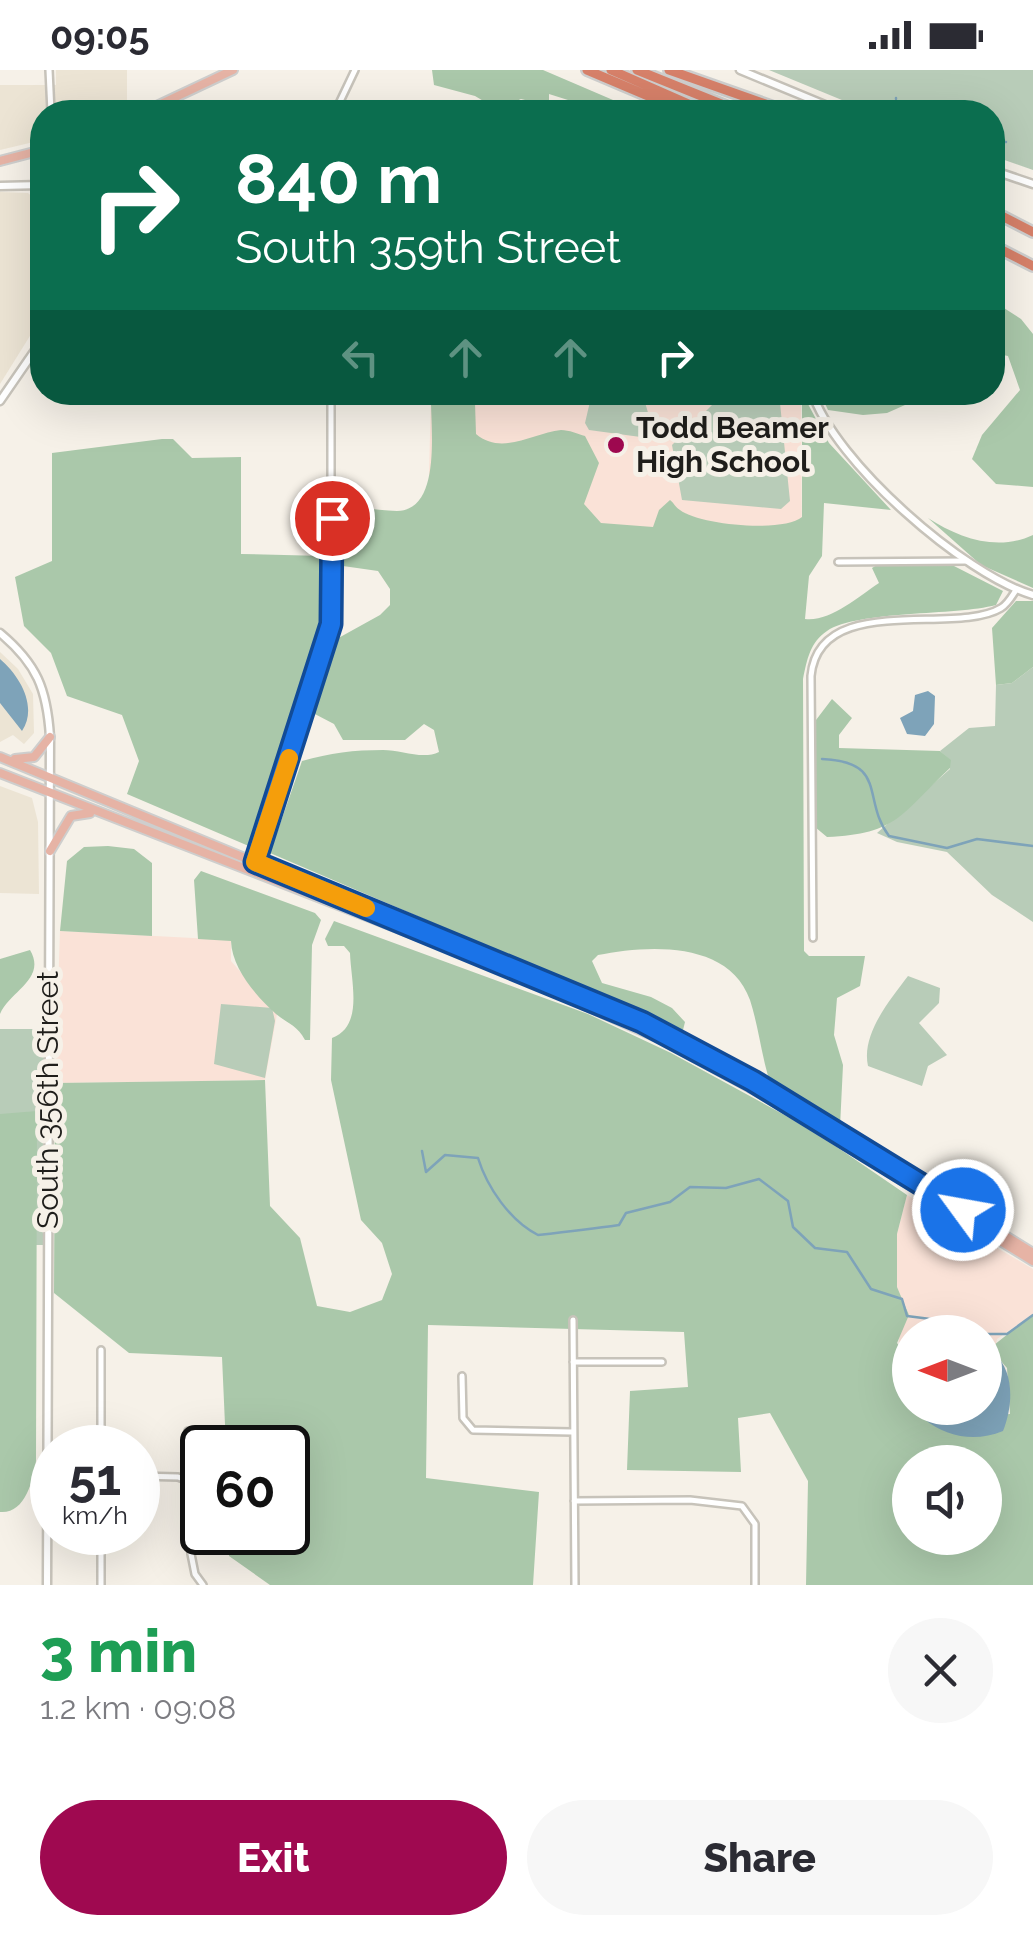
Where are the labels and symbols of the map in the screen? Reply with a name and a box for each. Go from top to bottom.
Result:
place label: Todd Beamer High School [636,410,829,479]
marker: Todd Beamer High School [605,434,627,456]
pin [290,476,375,561]
street label: South 356th Street [30,971,65,1229]
position arrow [911,1158,1015,1262]
north arrow [892,1315,1002,1425]
speed limit sign: 60 [180,1425,310,1555]

